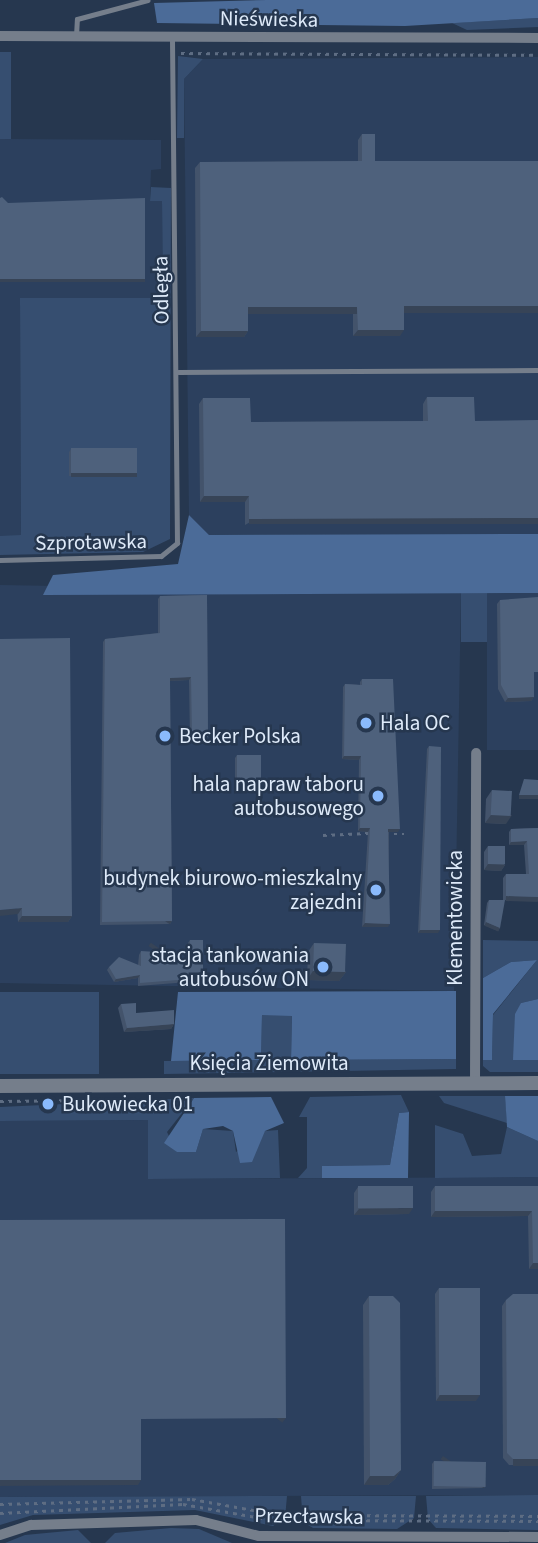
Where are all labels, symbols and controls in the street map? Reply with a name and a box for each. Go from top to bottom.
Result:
street label: Nieświeska [220,6,318,32]
street label: Odległa [148,255,174,325]
street label: Szprotawska [35,528,147,556]
place label: Hala OC [380,710,450,736]
marker: Hala OC [358,715,374,731]
place label: Becker Polska [179,723,301,749]
marker: Becker Polska [157,728,173,744]
place label: hala napraw taboru autobusowego [193,771,364,821]
marker: hala napraw taboru autobusowego [370,788,386,804]
street label: Klementowicka [442,850,468,986]
place label: budynek biurowo-mieszkalny zajezdni [103,865,362,915]
marker: budynek biurowo-mieszkalny zajezdni [368,882,384,898]
place label: stacja tankowania autobusów ON [151,942,309,992]
marker: stacja tankowania autobusów ON [315,959,331,975]
street label: Księcia Ziemowita [189,1050,349,1076]
place label: Bukowiecka 01 [62,1091,193,1117]
marker: Bukowiecka 01 [40,1096,56,1112]
street label: Przecławska [254,1502,364,1530]

